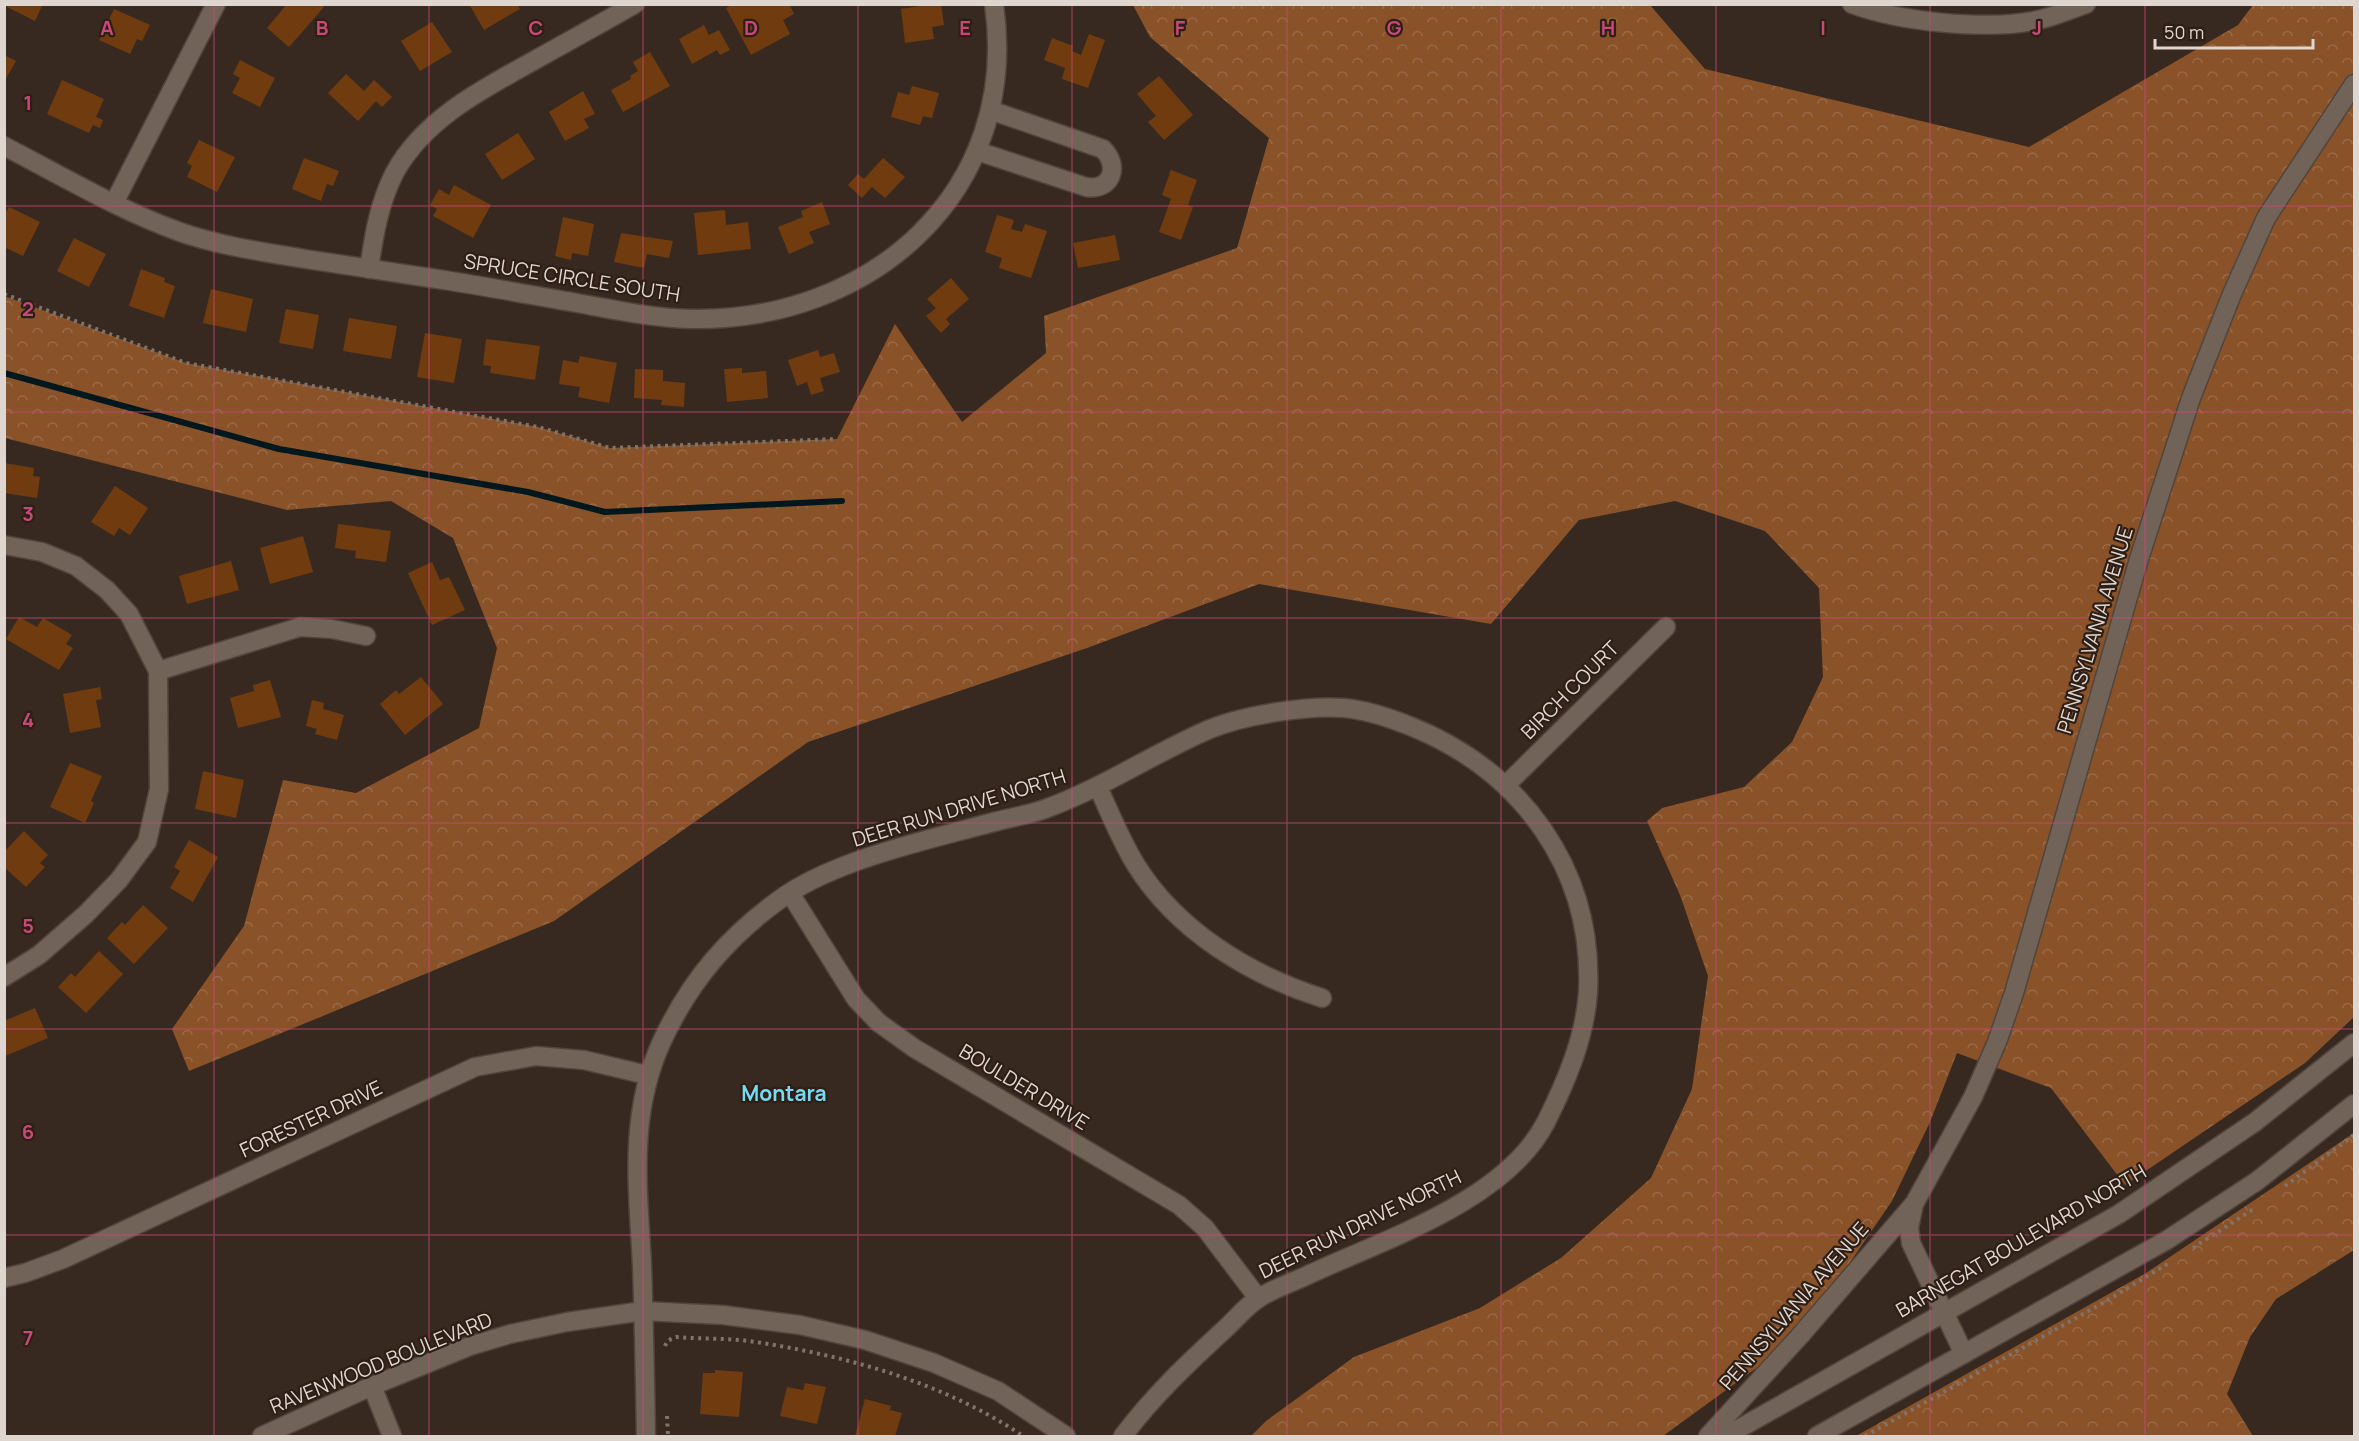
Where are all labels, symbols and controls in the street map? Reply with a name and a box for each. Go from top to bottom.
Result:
scale bar [2155,12,2312,50]
text: A [100,14,114,41]
text: B [316,14,329,41]
text: C [529,14,543,41]
text: D [744,14,758,41]
text: E [959,14,971,41]
text: F [1175,14,1186,41]
text: G [1387,14,1402,41]
text: H [1601,14,1615,41]
text: I [1820,14,1826,41]
text: J [2032,14,2042,41]
text: 50 m [2164,20,2204,44]
text: 1 [24,89,32,116]
street label: SPRUCE CIRCLE SOUTH [462,247,682,308]
text: 2 [22,295,34,322]
text: 3 [22,500,34,527]
street label: PENNSYLVANIA AVENUE [2050,523,2139,736]
street label: BIRCH COURT [1515,635,1625,745]
text: 4 [22,706,34,733]
street label: DEER RUN DRIVE NORTH [849,762,1069,853]
text: 5 [22,912,34,939]
street label: BOULDER DRIVE [954,1037,1094,1136]
street label: FORESTER DRIVE [235,1074,386,1163]
district label: Montara [741,1079,827,1107]
text: 6 [22,1118,34,1145]
street label: BARNEGAT BOULEVARD NORTH [1891,1158,2151,1323]
street label: DEER RUN DRIVE NORTH [1254,1163,1465,1284]
street label: PENNSYLVANIA AVENUE [1713,1216,1874,1395]
street label: RAVENWOOD BOULEVARD [266,1306,496,1420]
text: 7 [23,1324,33,1351]

